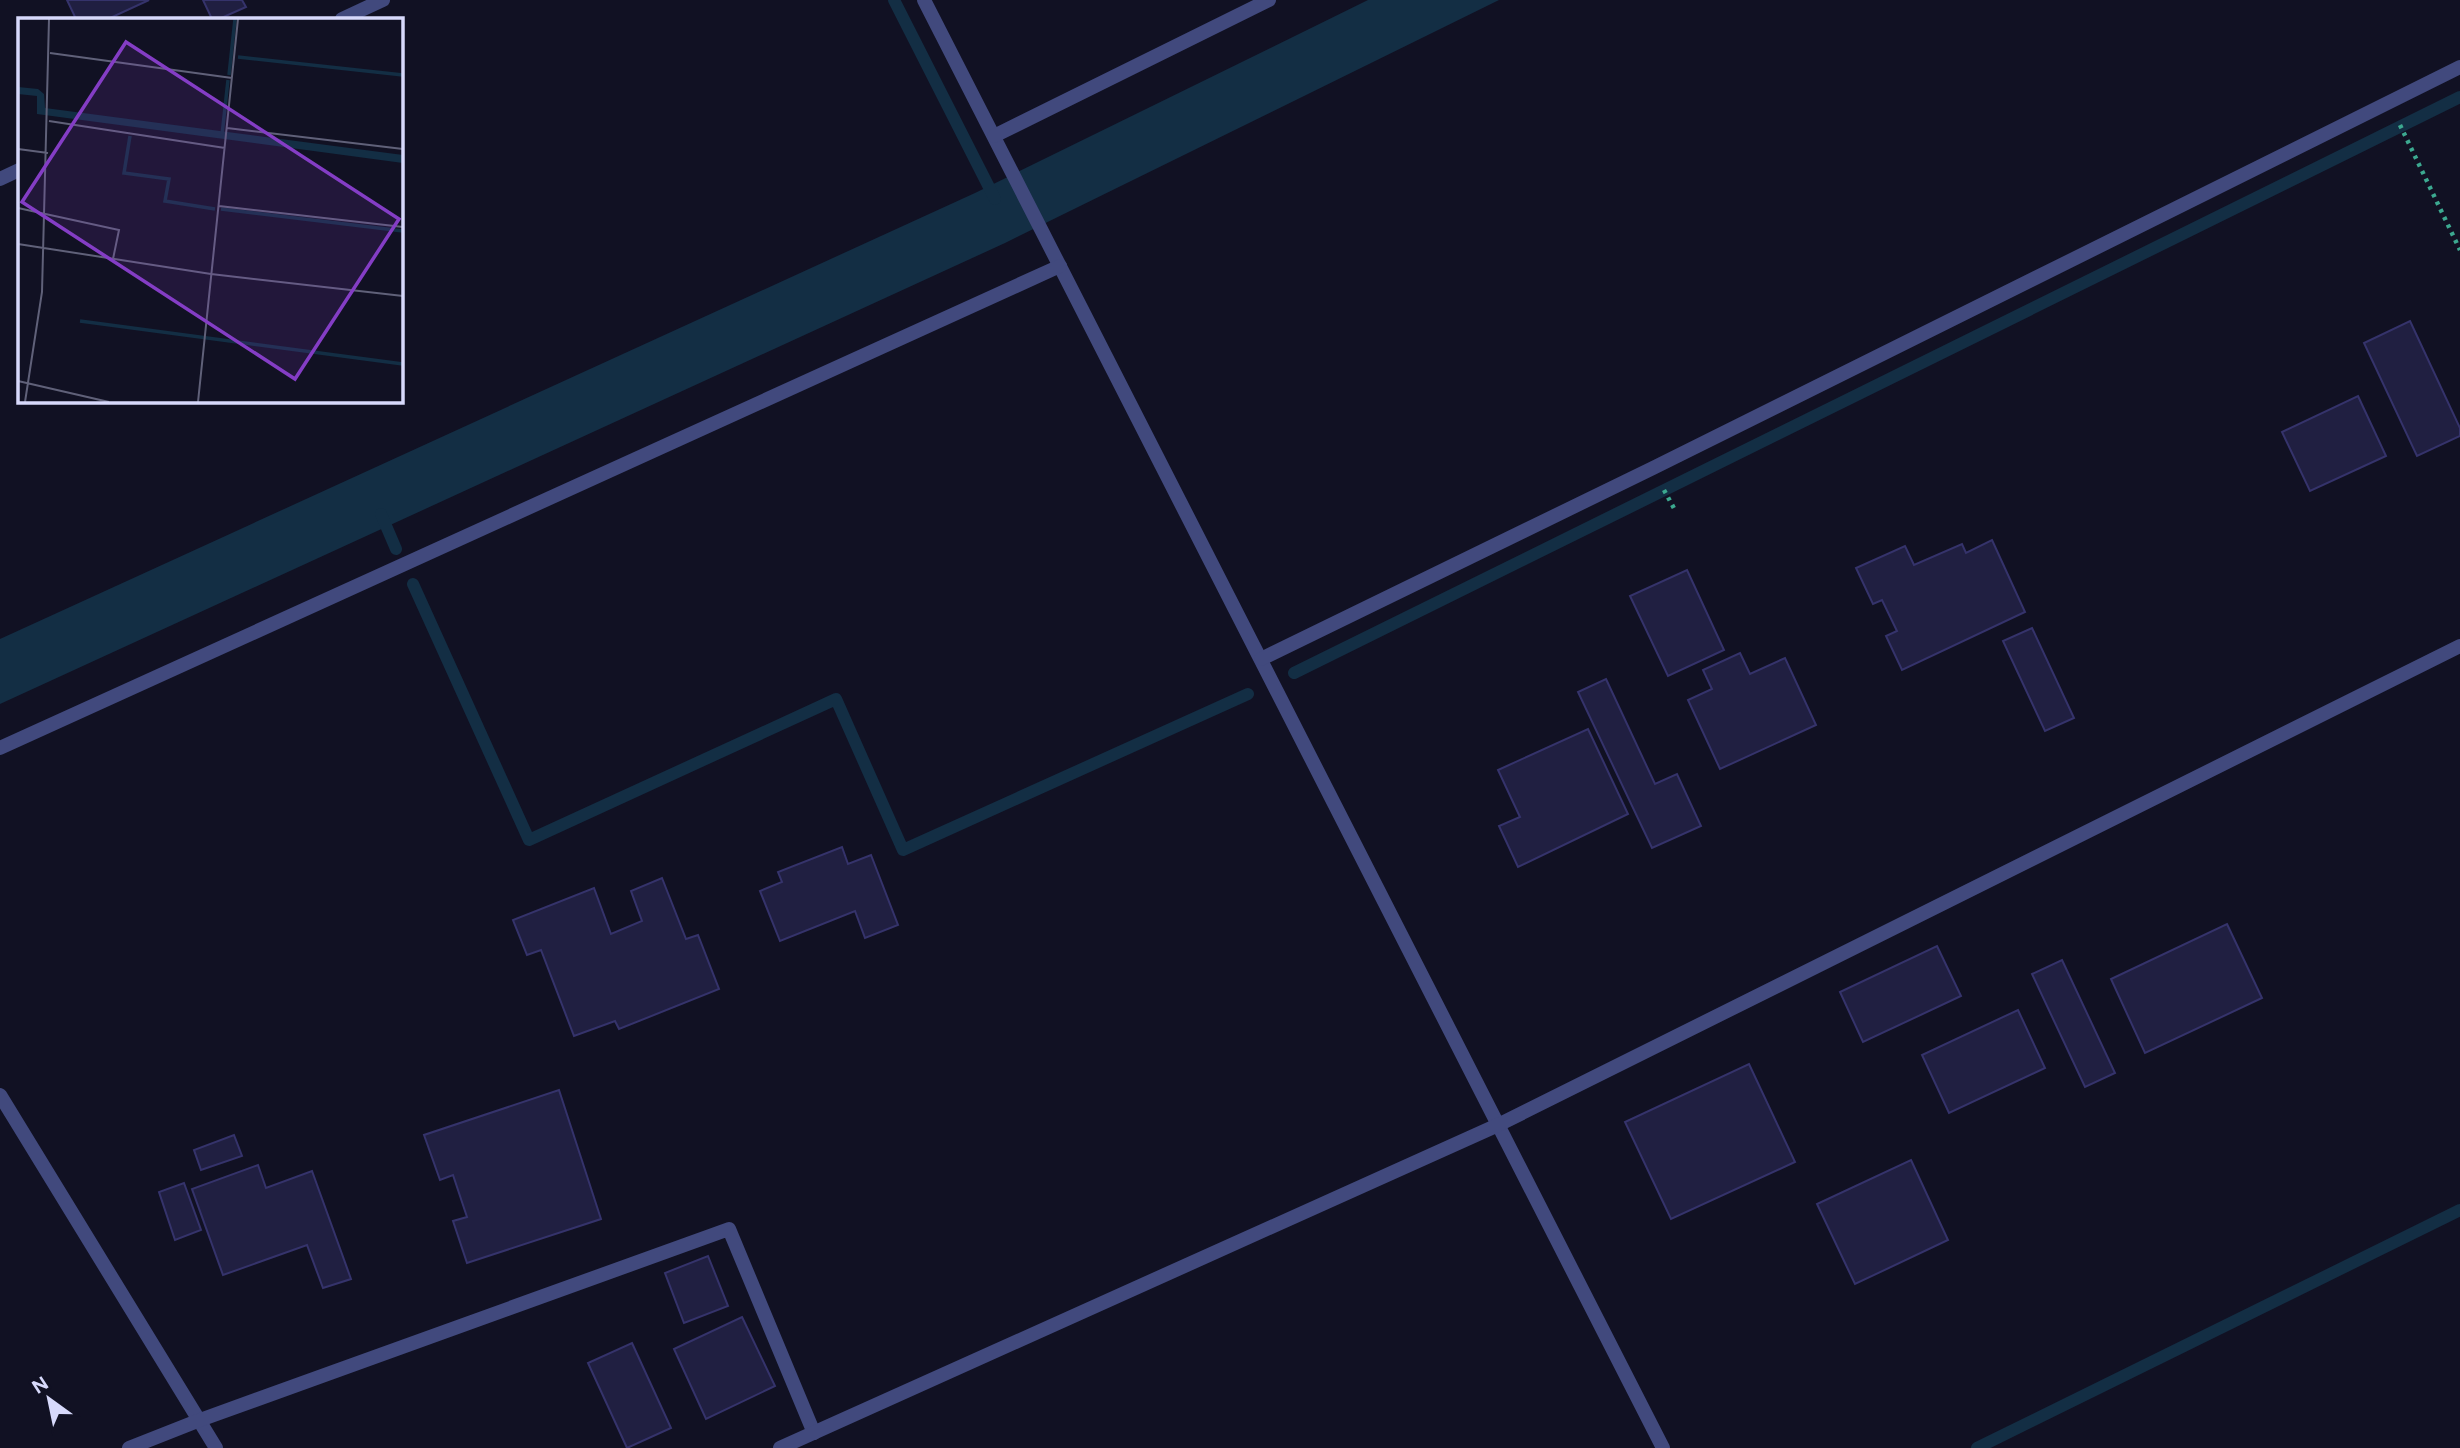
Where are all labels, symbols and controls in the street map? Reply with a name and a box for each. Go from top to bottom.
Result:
inset map [18,18,402,402]
north arrow [14,1364,84,1434]
text: N [28,1372,52,1399]

